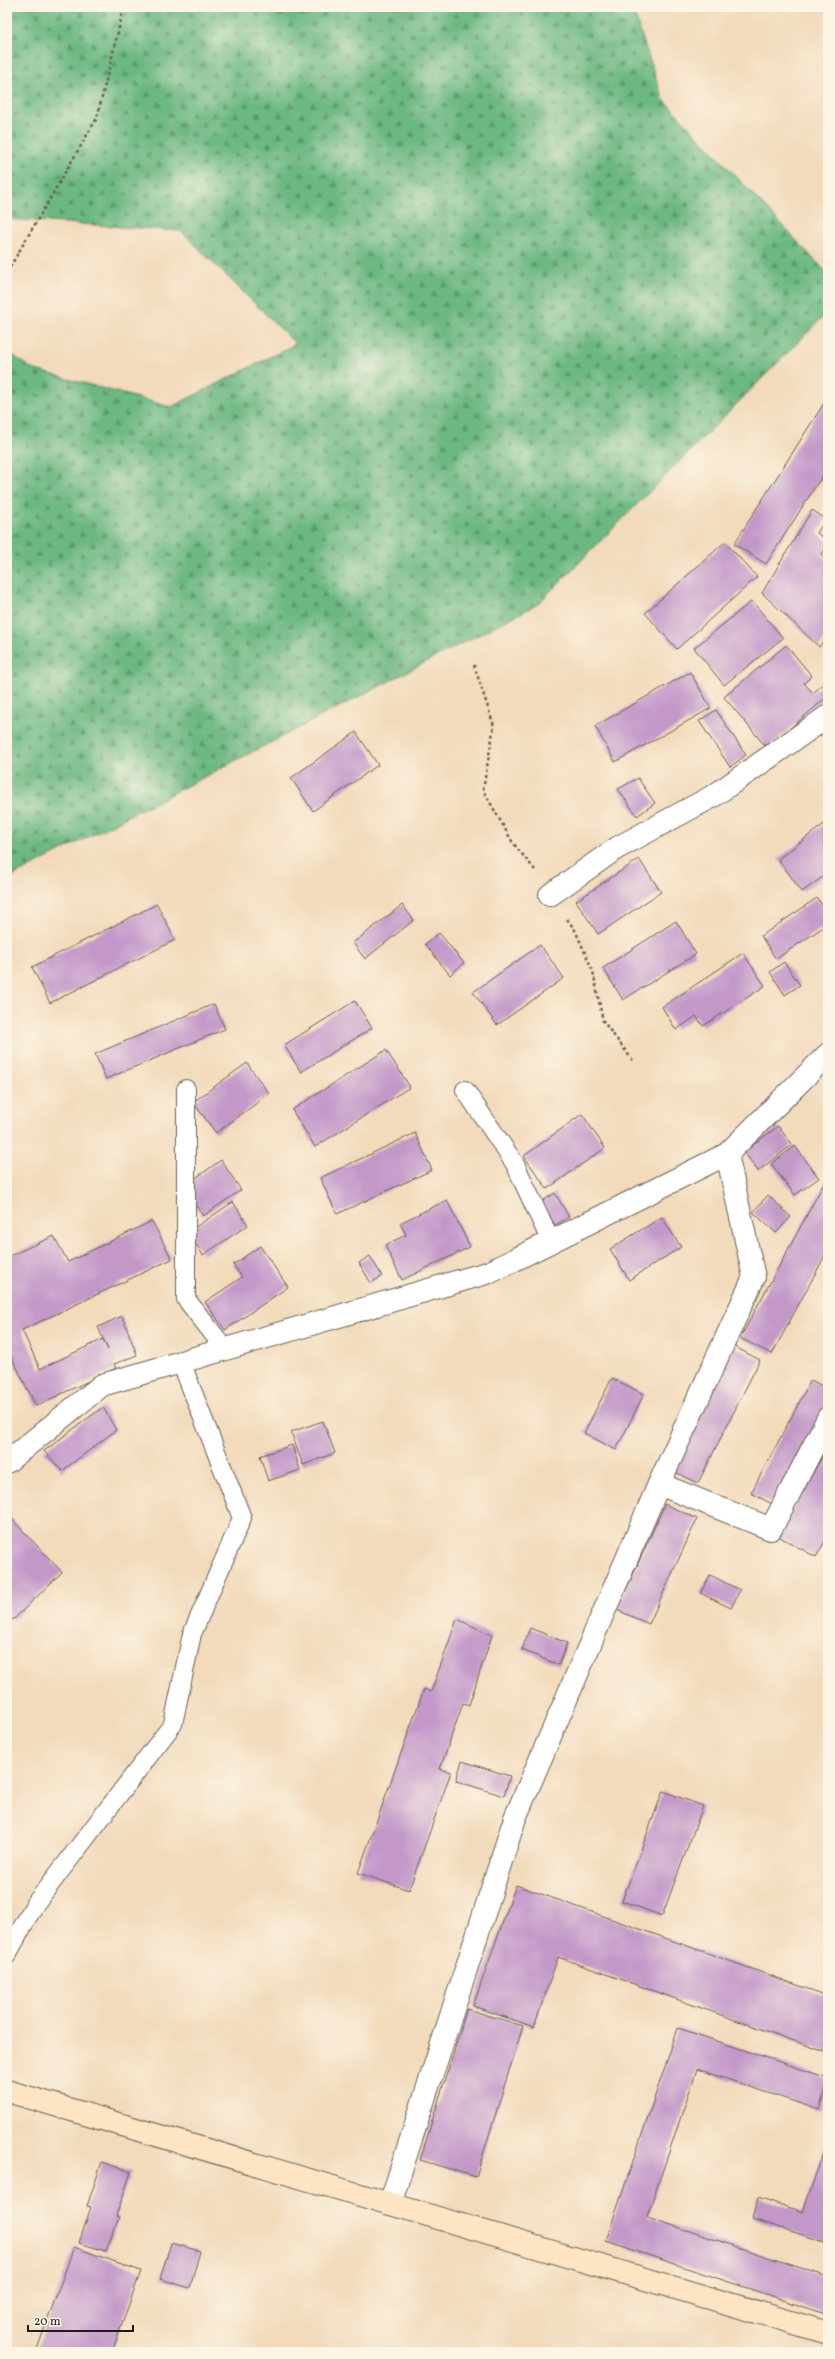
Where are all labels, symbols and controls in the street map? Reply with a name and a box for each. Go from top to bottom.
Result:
scale bar [28,2307,133,2333]
text: 20 m [34,2314,61,2330]

